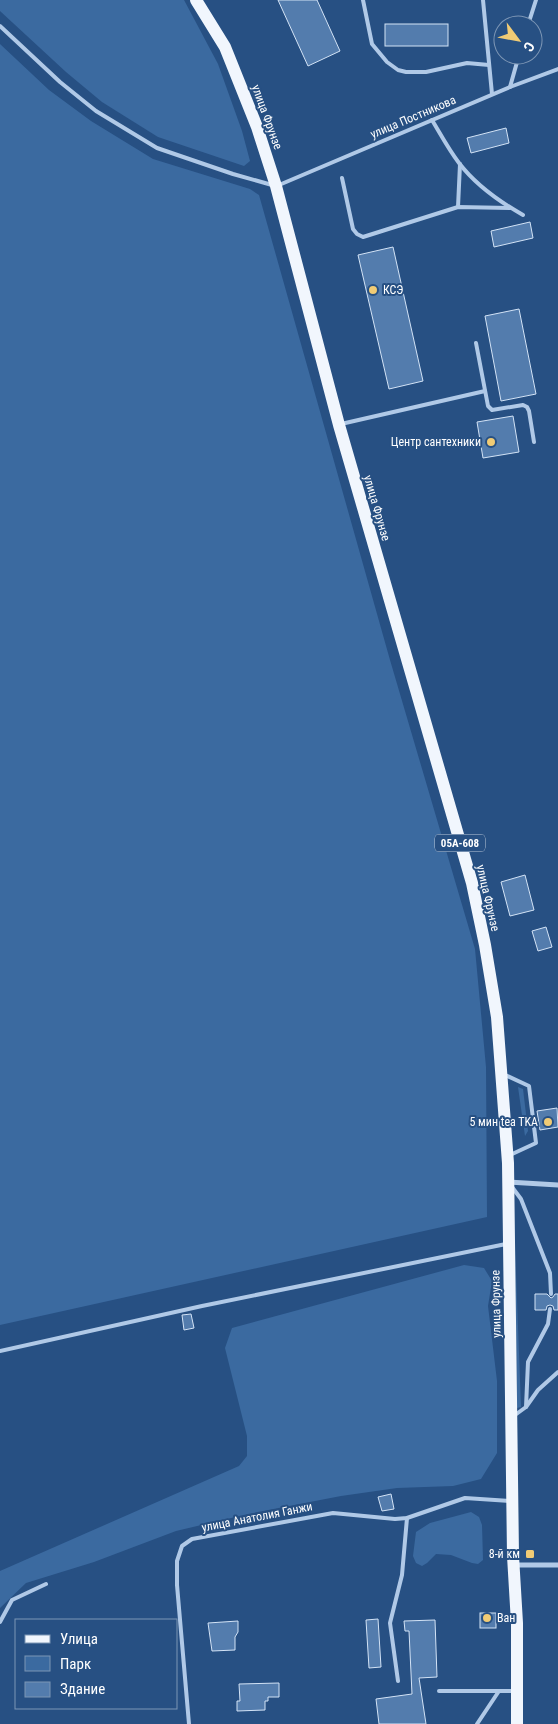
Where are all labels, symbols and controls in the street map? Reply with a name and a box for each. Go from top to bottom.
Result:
north arrow [493,15,543,65]
text: С [520,39,538,55]
street label: улица Фрунзе [249,83,285,152]
street label: улица Постникова [368,93,458,141]
place label: КСЭ [383,283,403,297]
marker: КСЭ [367,284,379,296]
place label: Центр сантехники [391,435,481,449]
marker: Центр сантехники [485,436,497,448]
street label: улица Фрунзе [361,473,393,543]
road number: 05А-608 [435,834,485,851]
street label: улица Фрунзе [474,863,503,933]
place label: 5 мин tea TKA [469,1115,538,1129]
marker: 5 мин tea TKA [542,1116,554,1128]
street label: улица Фрунзе [488,1270,504,1338]
street label: улица Анатолия Ганжи [200,1499,314,1535]
place label: 8-й км [489,1547,520,1561]
marker: 8-й км [524,1548,536,1560]
place label: Ван [497,1611,515,1625]
marker: Ван [481,1612,493,1624]
legend [15,1619,178,1709]
text: Улица [60,1630,98,1648]
text: Парк [60,1655,91,1673]
text: Здание [60,1680,105,1698]

